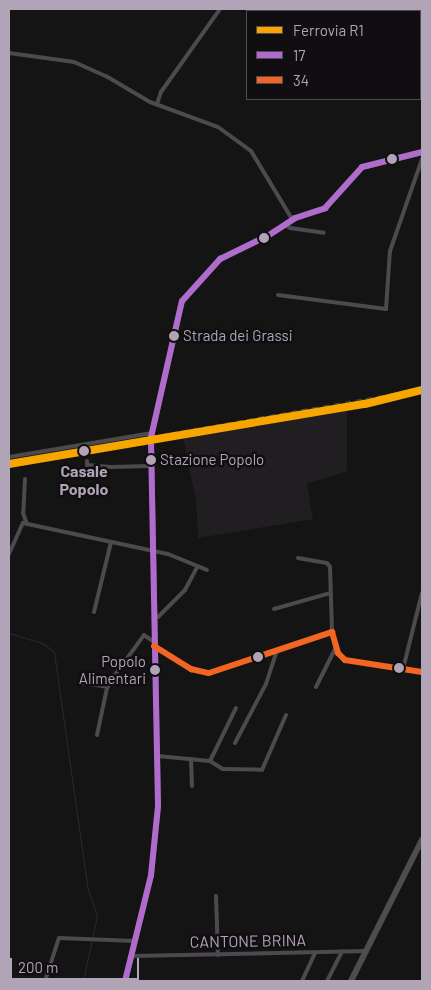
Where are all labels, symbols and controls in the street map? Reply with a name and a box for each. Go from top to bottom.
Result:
legend [246,10,421,100]
text: Ferrovia R1 [293,21,364,39]
text: 17 [293,46,305,64]
text: 34 [293,71,309,89]
unlabelled marker [387,154,397,164]
unlabelled marker [259,233,269,243]
place label: Strada dei Grassi [183,327,292,345]
marker: Strada dei Grassi [169,331,179,341]
marker: Casale Popolo [75,442,93,460]
place label: Stazione Popolo [160,451,264,469]
marker: Stazione Popolo [146,455,156,465]
place label: Casale Popolo [60,461,108,499]
place label: Popolo Alimentari [79,652,146,687]
unlabelled marker [253,652,263,662]
unlabelled marker [394,663,404,673]
marker: Popolo Alimentari [150,665,160,675]
street label: CANTONE BRINA [190,930,306,952]
scale bar [12,948,141,980]
text: 200 m [18,958,58,976]

